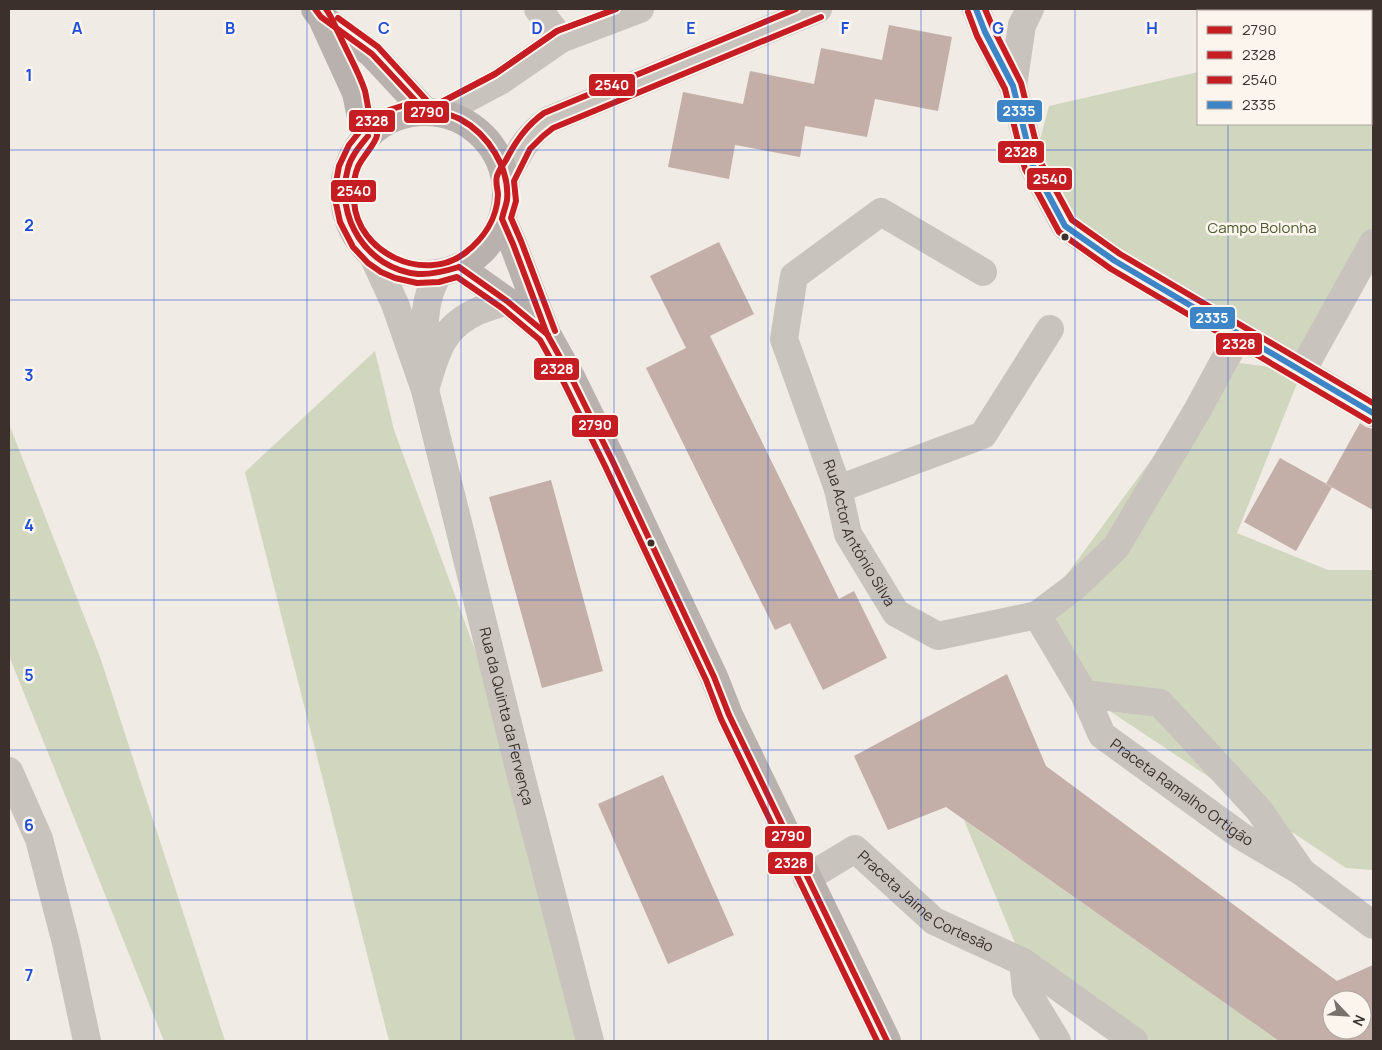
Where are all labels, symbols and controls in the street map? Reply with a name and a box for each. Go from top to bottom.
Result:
legend [1197,10,1372,125]
text: A [72,17,83,39]
text: B [225,17,235,39]
text: C [378,17,390,39]
text: D [531,17,543,39]
text: E [686,17,696,39]
text: F [841,17,850,39]
text: G [992,17,1004,39]
text: H [1146,17,1158,39]
text: 2790 [1242,19,1277,40]
text: 2328 [1242,44,1276,65]
text: 1 [25,64,33,86]
text: 2540 [1242,69,1277,90]
line badge: 2540 [588,73,636,97]
text: 2540 [595,75,629,94]
text: 2335 [1242,94,1276,115]
line badge: 2335 [996,99,1043,123]
line badge: 2790 [403,100,450,124]
text: 2335 [1003,101,1035,120]
text: 2790 [410,102,444,121]
line badge: 2328 [348,109,396,133]
text: 2328 [355,111,389,130]
line badge: 2328 [997,140,1045,164]
text: 2328 [1004,142,1038,161]
line badge: 2540 [1026,167,1073,191]
text: 2540 [1033,169,1067,188]
line badge: 2540 [330,179,377,203]
text: 2540 [337,181,371,200]
text: 2 [24,214,34,236]
park label: Campo Bolonha [1207,217,1317,238]
unlabelled marker [1060,232,1070,242]
line badge: 2335 [1189,306,1236,330]
text: 2335 [1196,308,1228,327]
line badge: 2328 [1215,332,1263,356]
text: 2328 [1222,334,1256,353]
line badge: 2328 [533,357,580,381]
text: 2328 [540,359,574,378]
text: 3 [24,364,34,386]
line badge: 2790 [571,414,619,438]
text: 2790 [578,415,612,434]
street label: Rua Actor António Silva [818,457,901,610]
text: 4 [24,514,34,536]
unlabelled marker [646,538,656,548]
street label: Rua da Quinta da Fervença [474,625,539,807]
text: 5 [24,664,34,686]
street label: Praceta Ramalho Ortigão [1106,733,1257,851]
text: 6 [24,814,34,836]
line badge: 2790 [764,825,812,849]
text: 2790 [771,826,805,845]
street label: Praceta Jaime Cortesão [853,845,997,957]
line badge: 2328 [767,851,814,875]
text: 2328 [774,853,808,872]
text: 7 [25,964,33,986]
north arrow [1322,990,1372,1040]
text: N [1348,1012,1370,1029]

